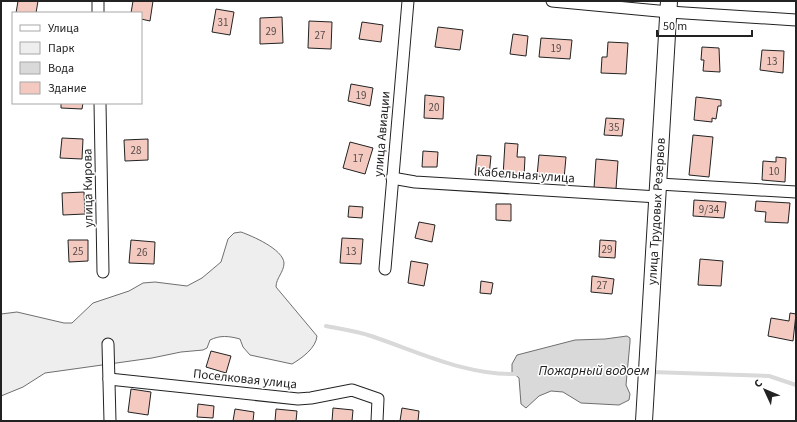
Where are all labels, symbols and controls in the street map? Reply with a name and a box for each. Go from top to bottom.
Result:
legend [12,12,142,104]
scale bar [657,12,752,38]
house number: 31 [218,15,228,30]
text: 50 m [663,18,687,35]
text: Улица [48,20,79,37]
house number: 29 [266,24,276,39]
house number: 27 [315,28,325,43]
text: Парк [48,40,74,57]
house number: 19 [551,41,561,56]
house number: 13 [767,54,777,69]
text: Вода [48,60,74,77]
text: Здание [48,80,87,97]
house number: 19 [356,88,366,103]
street label: улица Авиации [369,90,395,178]
house number: 20 [429,100,439,115]
house number: 35 [609,120,619,135]
street label: улица Трудовых Резервов [643,137,670,285]
house number: 28 [131,143,142,158]
street label: улица Кирова [78,148,98,228]
house number: 17 [353,151,363,166]
street label: Кабельная улица [476,163,576,187]
house number: 10 [769,164,779,179]
house number: 9/34 [699,202,720,217]
house number: 29 [602,242,612,257]
house number: 25 [73,244,83,259]
house number: 13 [346,244,356,259]
house number: 26 [137,245,148,260]
house number: 27 [597,278,607,293]
water label: Пожарный водоем [538,361,650,381]
street label: Поселковая улица [192,365,298,393]
north arrow [745,370,785,410]
text: С [751,375,766,391]

